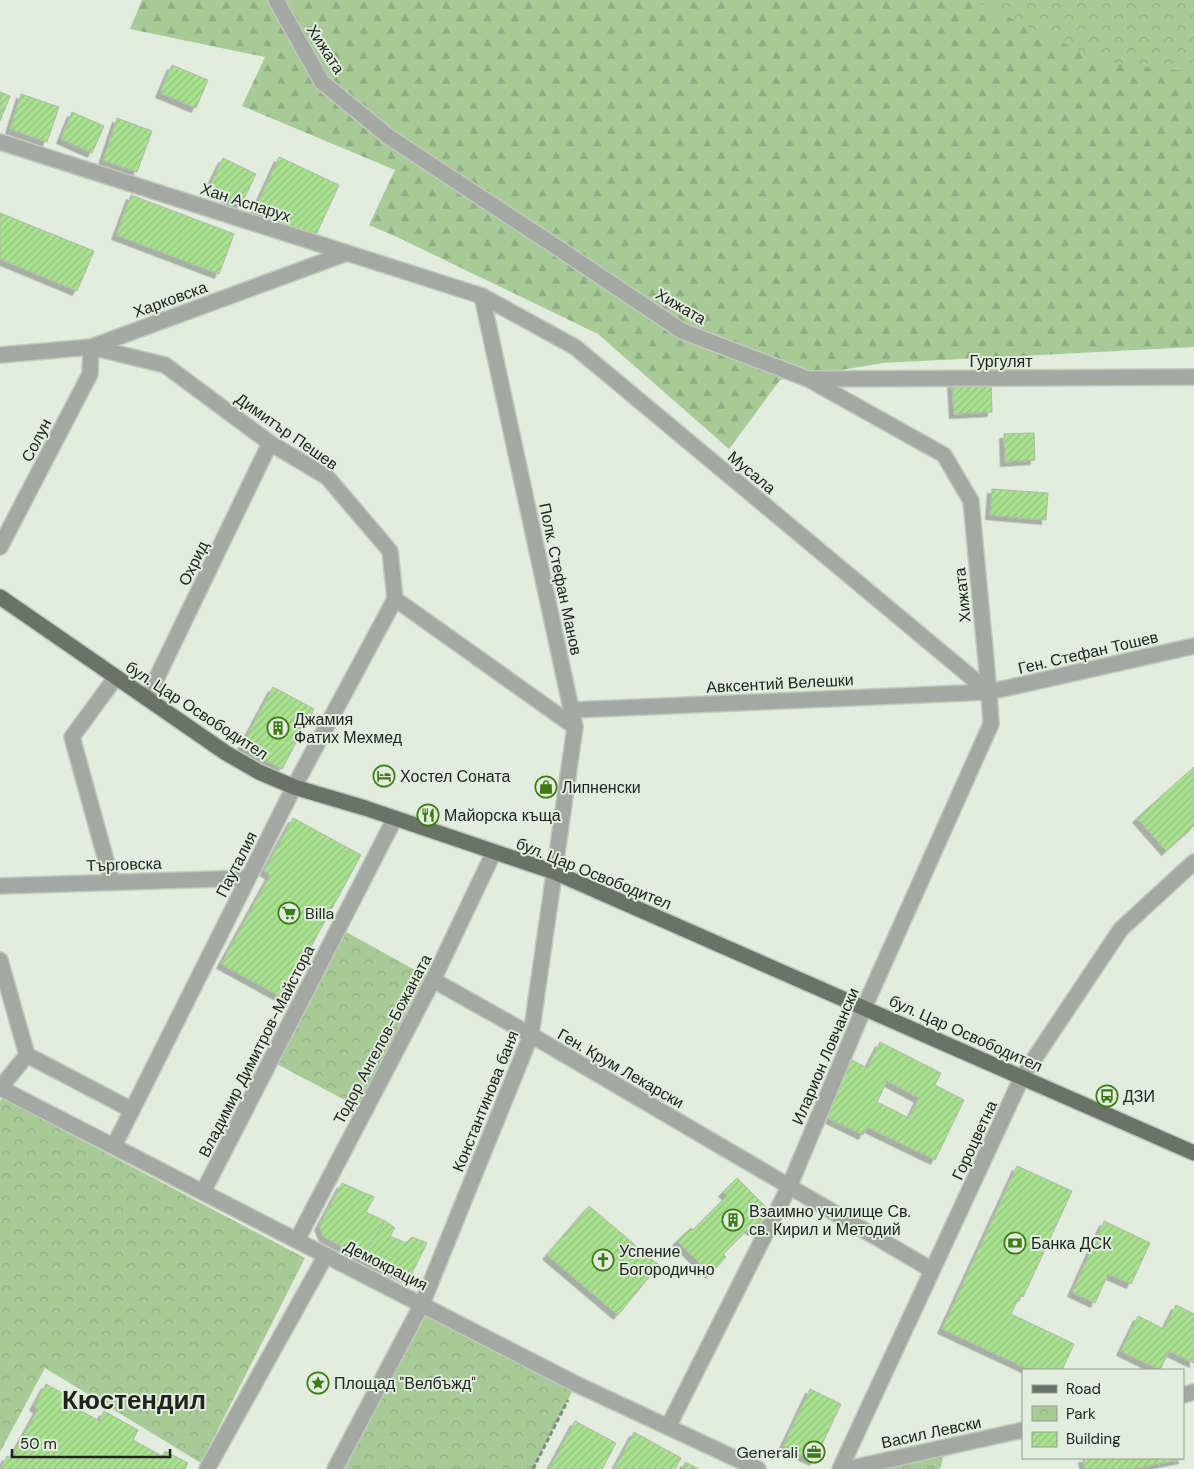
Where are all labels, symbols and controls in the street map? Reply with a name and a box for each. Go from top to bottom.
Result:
street label: Хижата [302,21,349,78]
street label: Хан Аспарух [198,178,294,227]
street label: Харковска [130,276,210,323]
street label: Хижата [652,284,710,329]
street label: Гургулят [969,351,1033,372]
street label: Димитър Пешев [231,388,342,475]
street label: Солун [17,415,56,466]
street label: Мусала [723,446,780,499]
street label: Полк. Стефан Манов [534,501,587,657]
street label: Охрид [174,537,214,589]
street label: Хижата [949,566,976,623]
street label: Ген. Стефан Тошев [1016,626,1160,679]
street label: бул. Цар Освободител [121,656,272,764]
street label: Авксентий Велешки [706,669,854,698]
place label: Джамия Фатих Мехмед [294,709,403,748]
building icon: Джамия Фатих Мехмед [266,716,290,740]
hotel icon: Хостел Соната [372,764,396,788]
place label: Хостел Соната [400,766,510,787]
shop icon: Липненски [534,775,558,799]
place label: Липненски [562,777,641,798]
restaurant icon: Майорска къща [416,803,440,827]
place label: Майорска къща [444,805,561,826]
street label: Пауталия [211,828,262,901]
street label: бул. Цар Освободител [513,833,675,914]
street label: Търговска [86,853,162,876]
supermarket icon: Billa [277,901,301,925]
place label: Billa [305,903,334,924]
street label: Владимир Димитров-Майстора [194,941,319,1161]
street label: Тодор Ангелов-Божаната [329,950,436,1128]
street label: Иларион Ловчански [787,985,864,1128]
street label: бул. Цар Освободител [886,990,1046,1077]
street label: Ген. Крум Лекарски [554,1024,688,1113]
street label: Константинова баня [448,1027,523,1175]
bus stop icon: ДЗИ [1095,1084,1119,1108]
place label: ДЗИ [1123,1086,1155,1107]
street label: Гороцветна [947,1097,1002,1183]
place label: Взаимно училище Св. св. Кирил и Методий [749,1201,911,1240]
building icon: Взаимно училище Св. св. Кирил и Методий [721,1208,745,1232]
bank icon: Банка ДСК [1003,1231,1027,1255]
place label: Банка ДСК [1031,1233,1112,1254]
street label: Демокрация [340,1235,431,1296]
place label: Успение Богородично [619,1241,715,1280]
church icon: Успение Богородично [591,1248,615,1272]
legend [1022,1369,1184,1459]
place icon: Площад "Велбъжд" [306,1371,330,1395]
place label: Площад "Велбъжд" [334,1373,476,1394]
text: Road [1066,1379,1101,1399]
district label: Кюстендил [62,1383,206,1417]
text: Park [1066,1404,1096,1424]
street label: Васил Левски [879,1412,983,1453]
scale bar [12,1426,170,1458]
text: Building [1066,1429,1121,1449]
text: 50 m [20,1434,57,1454]
office icon: Generali [802,1440,826,1464]
place label: Generali [736,1442,798,1463]

